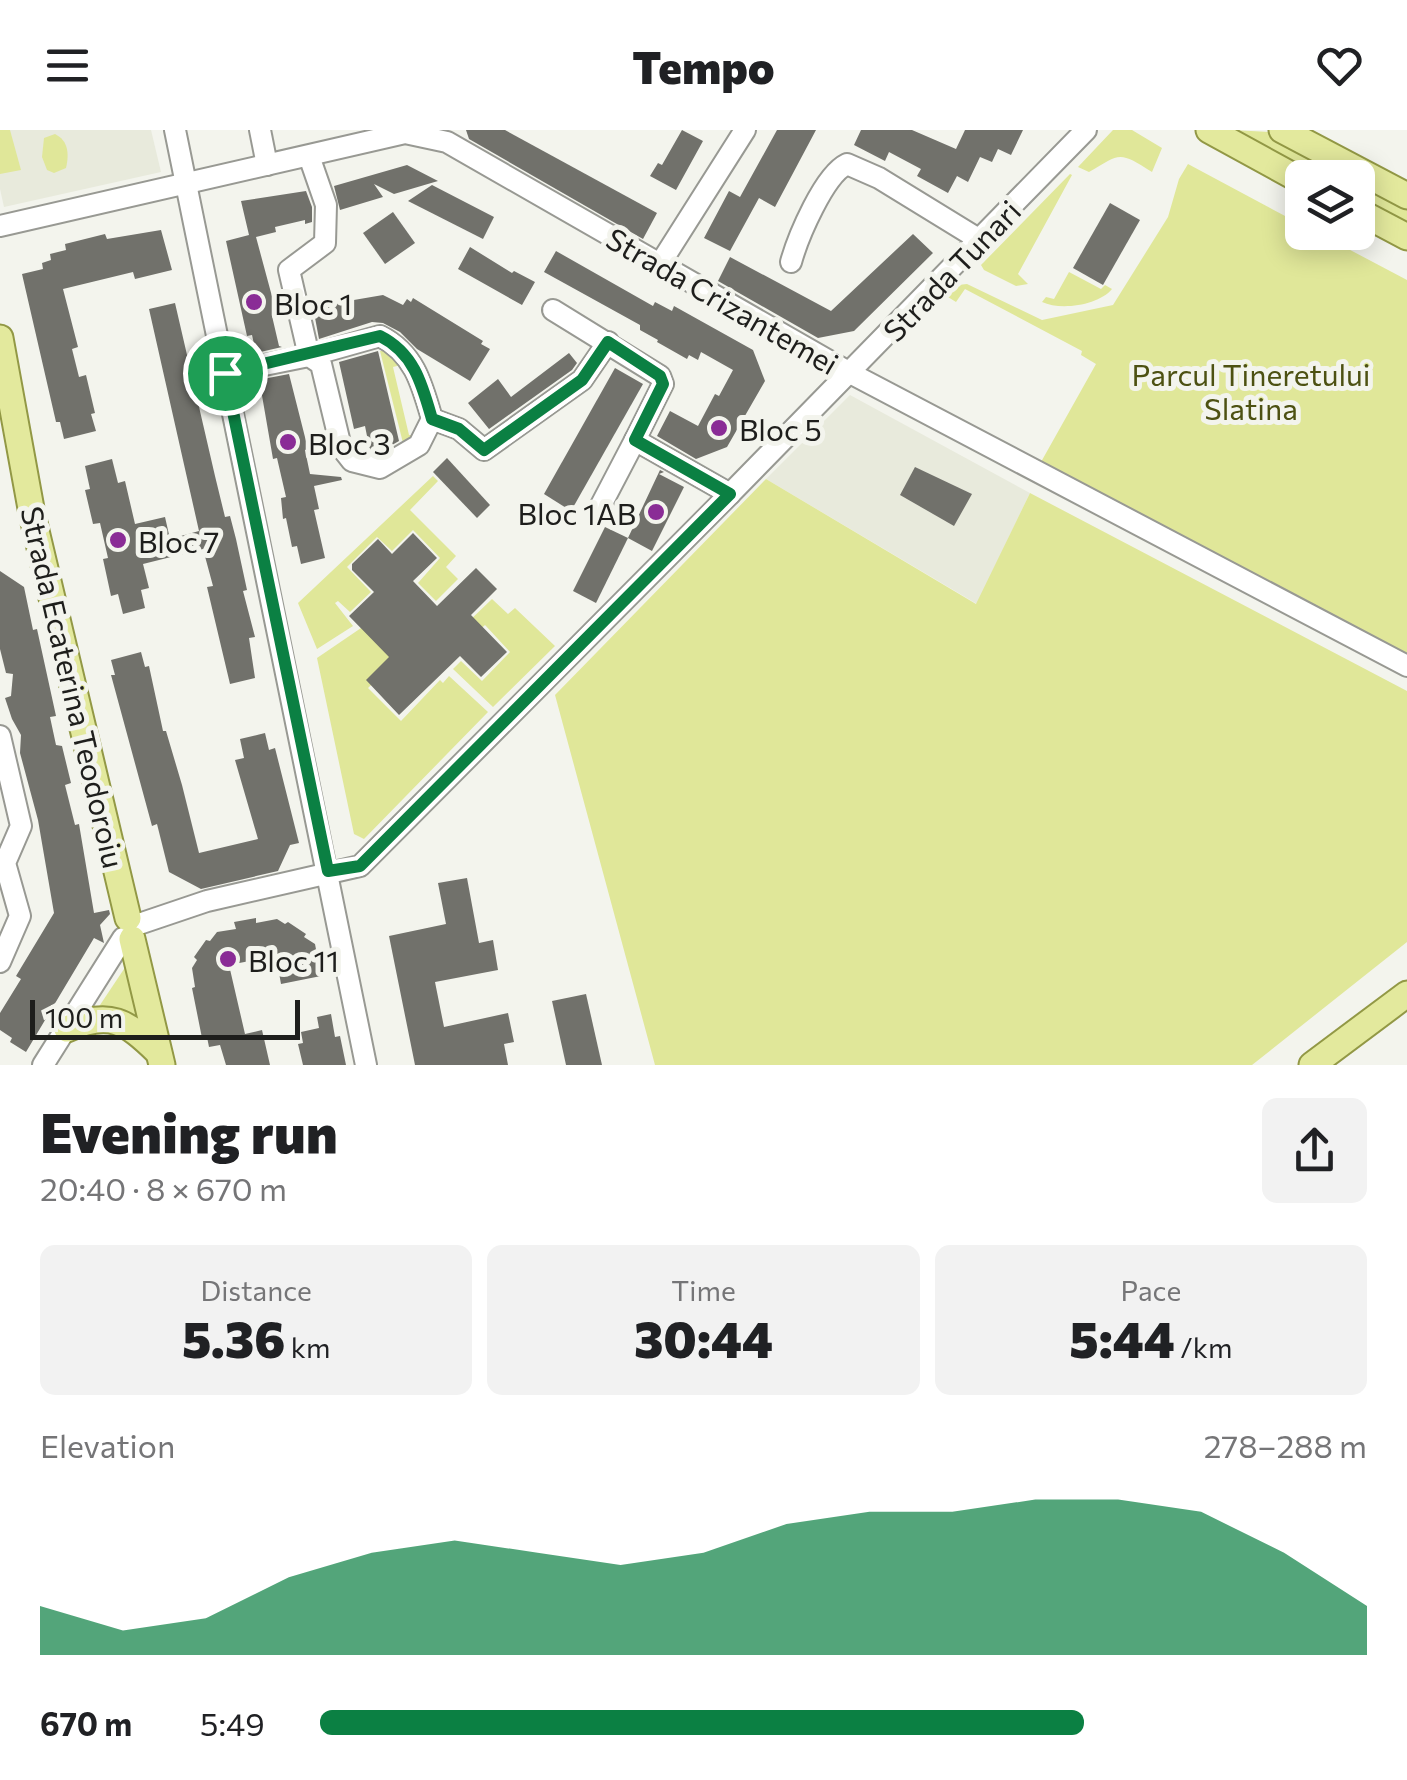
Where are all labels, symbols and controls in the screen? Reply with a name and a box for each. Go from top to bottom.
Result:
icon: menu [40,38,95,93]
text: Tempo [632,38,775,93]
icon: heart [1312,38,1367,93]
map controls [1285,160,1375,250]
button: layers [1285,160,1375,250]
street label: Strada Tunari [875,192,1027,348]
street label: Strada Crizantemei [601,219,845,381]
place label: Bloc 1 [274,284,352,321]
marker: Bloc 1 [243,291,265,313]
pin [183,331,268,416]
icon: arrive [198,346,253,401]
park label: Parcul Tineretului Slatina [1131,355,1371,426]
place label: Bloc 5 [739,410,822,447]
marker: Bloc 5 [708,417,730,439]
place label: Bloc 3 [308,424,391,461]
marker: Bloc 3 [277,431,299,453]
place label: Bloc 1AB [518,494,636,531]
marker: Bloc 1AB [645,501,667,523]
street label: Strada Ecaterina Teodoroiu [14,503,134,871]
place label: Bloc 7 [138,522,219,559]
marker: Bloc 7 [107,529,129,551]
place label: Bloc 11 [248,941,339,978]
marker: Bloc 11 [217,948,239,970]
scale bar [30,995,300,1040]
text: 100 m [45,1000,123,1034]
text: Evening run [40,1097,338,1164]
button: share [1262,1098,1367,1203]
text: 20:40 · 8 × 670 m [40,1168,287,1208]
text: Distance [201,1273,312,1307]
text: Time [671,1273,736,1307]
text: Pace [1120,1273,1181,1307]
text: 5.36 [182,1307,285,1368]
text: 30:44 [634,1307,773,1368]
text: 5:44 [1069,1307,1175,1368]
text: km [285,1330,330,1364]
text: /km [1175,1330,1232,1364]
text: Elevation [40,1425,175,1465]
text: 278–288 m [1204,1425,1367,1465]
text: 670 m [40,1703,132,1743]
text: 5:49 [200,1703,265,1743]

